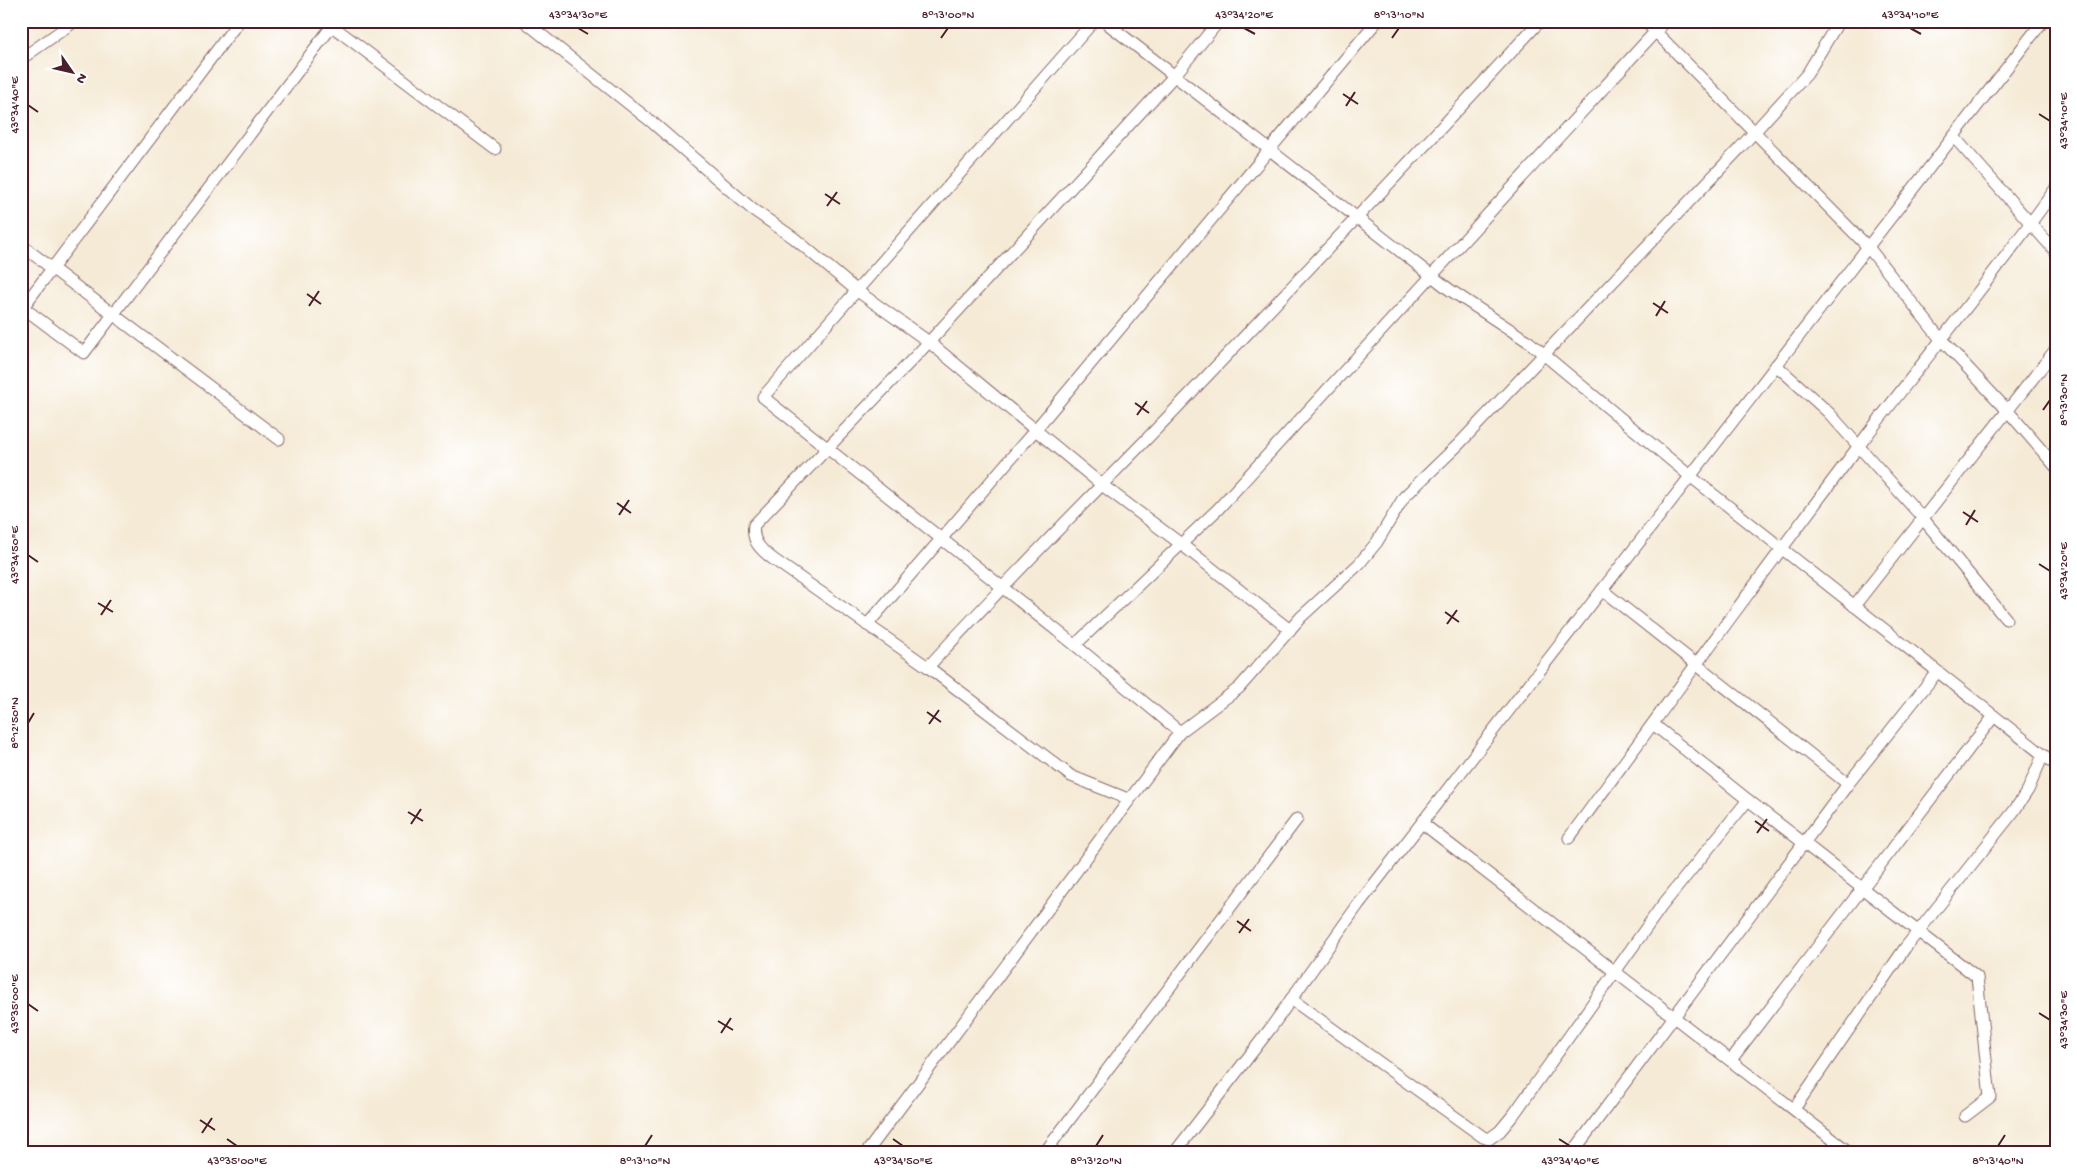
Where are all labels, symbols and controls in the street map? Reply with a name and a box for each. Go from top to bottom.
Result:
text: 43°34'30"E [549,9,607,23]
text: 8°13'00"N [922,9,974,23]
text: 43°34'20"E [1215,9,1273,23]
text: 8°13'10"N [1374,9,1424,23]
text: 43°34'10"E [1882,9,1939,23]
north arrow [48,48,98,98]
text: N [71,69,90,86]
text: 43°34'40"E [9,76,23,134]
text: 43°34'10"E [2058,92,2072,149]
text: 8°13'30"N [2058,374,2072,426]
text: 43°34'50"E [9,526,23,584]
text: 43°34'20"E [2058,542,2072,600]
text: 8°12'50"N [9,697,23,749]
text: 43°35'00"E [9,974,23,1033]
text: 43°34'30"E [2058,991,2072,1049]
text: 43°35'00"E [208,1155,267,1169]
text: 8°13'10"N [620,1155,670,1169]
text: 43°34'50"E [874,1155,932,1169]
text: 8°13'20"N [1070,1155,1122,1169]
text: 43°34'40"E [1541,1155,1599,1169]
text: 8°13'40"N [1972,1155,2024,1169]

